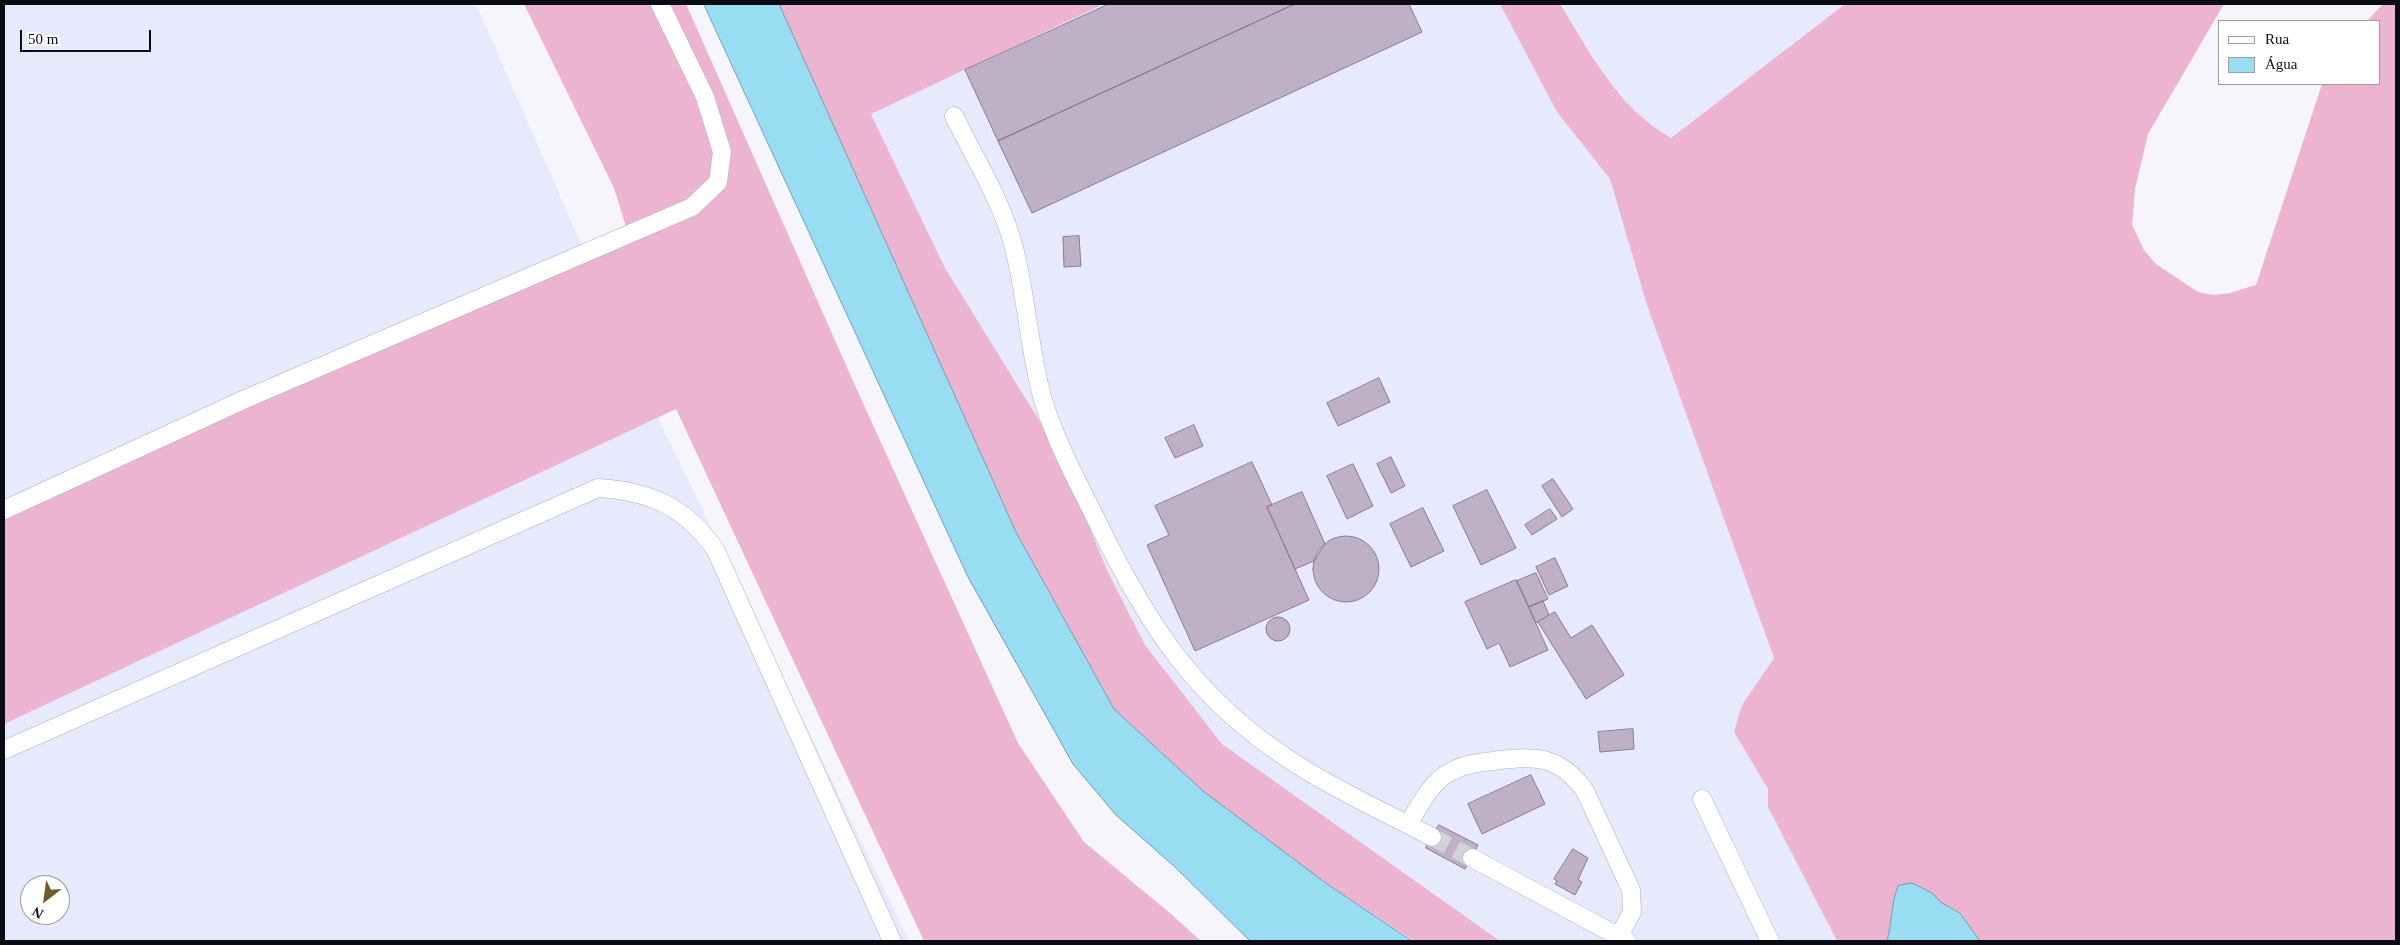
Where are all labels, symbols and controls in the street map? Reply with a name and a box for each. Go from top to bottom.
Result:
scale bar [22,20,154,52]
legend [2218,20,2380,85]
text: 50 m [28,31,58,47]
text: Rua [2265,31,2289,47]
text: Água [2265,56,2298,72]
north arrow [20,875,70,925]
text: N [30,904,46,922]

